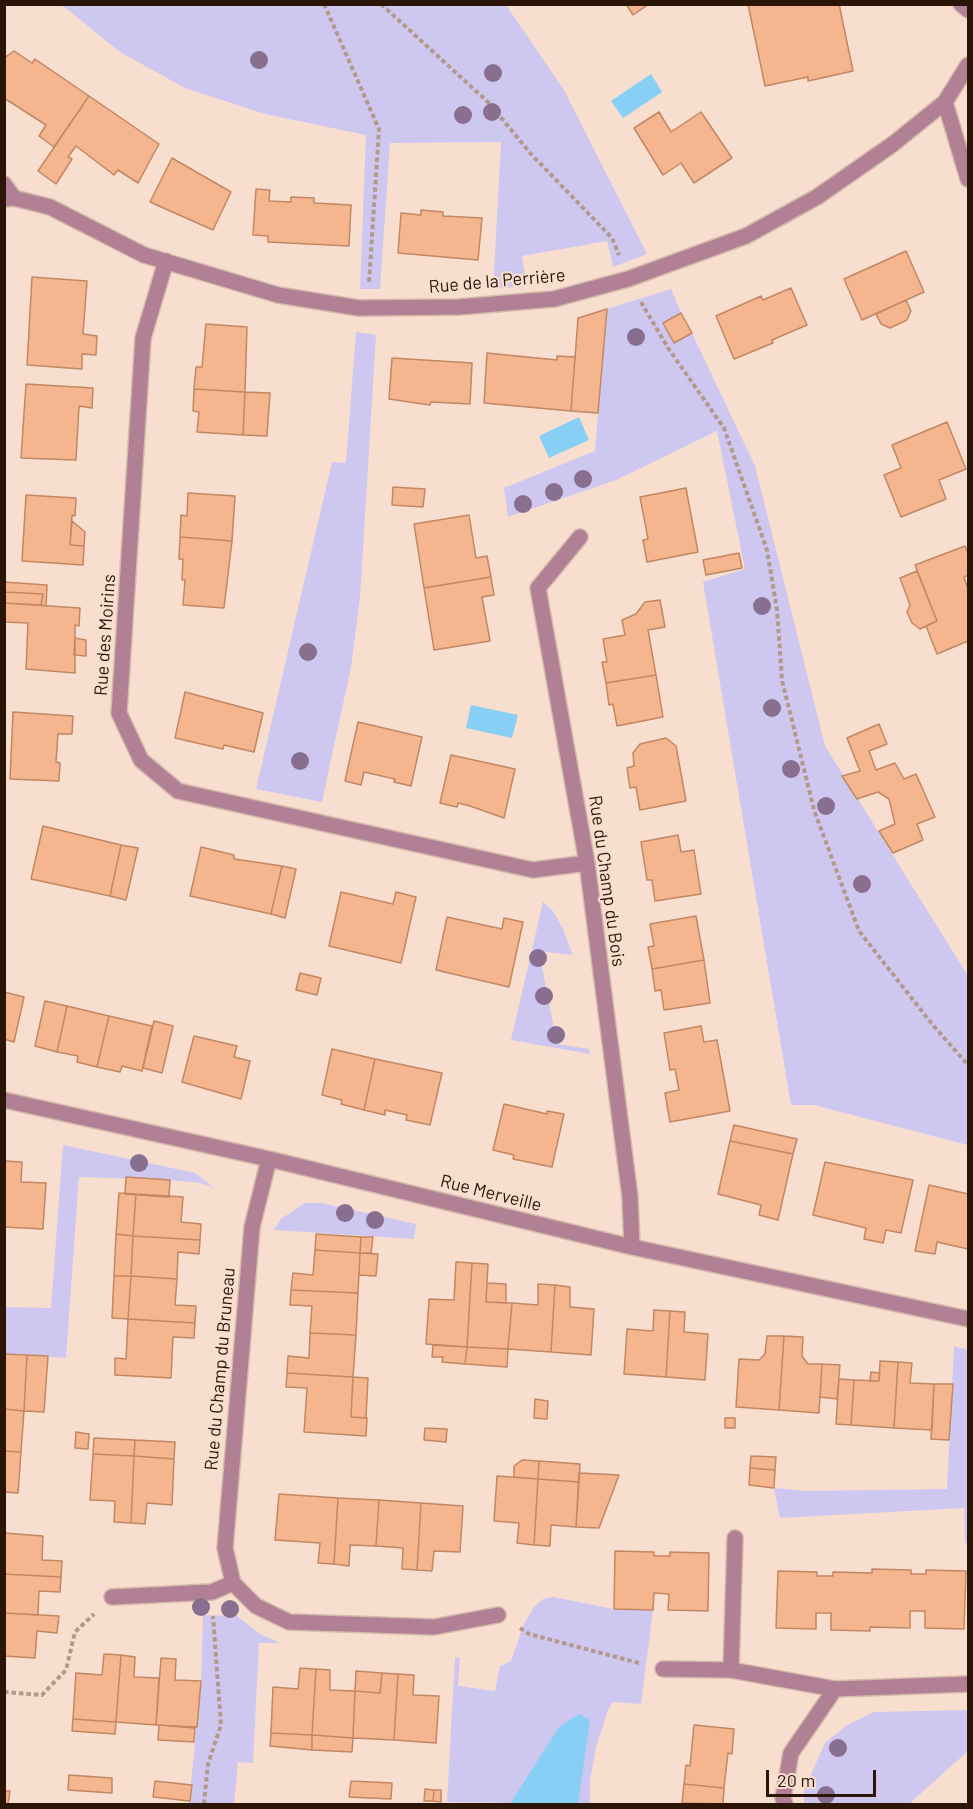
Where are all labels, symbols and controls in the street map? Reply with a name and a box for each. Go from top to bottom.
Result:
street label: Rue de la Perrière [428,264,566,298]
street label: Rue des Moirins [90,573,120,697]
street label: Rue du Champ du Bois [584,794,630,968]
street label: Rue Merveille [438,1170,544,1216]
street label: Rue du Champ du Bruneau [200,1267,240,1471]
scale bar [769,1758,878,1796]
text: 20 m [777,1769,815,1791]

